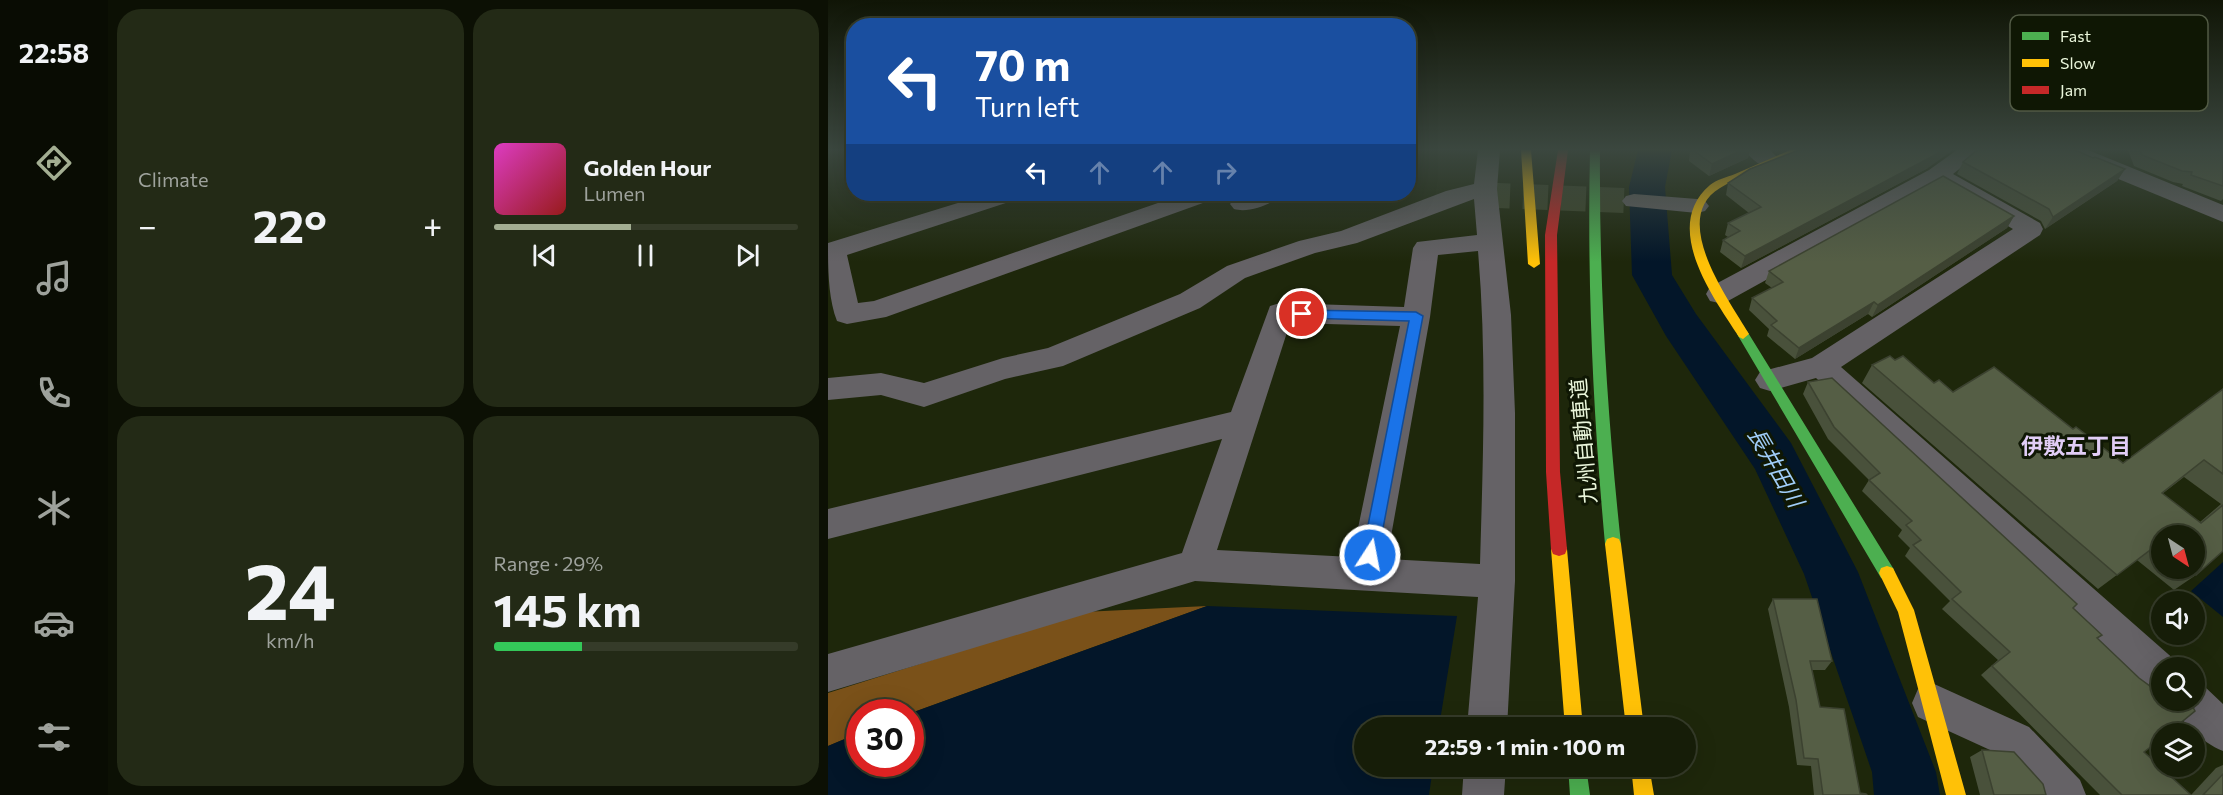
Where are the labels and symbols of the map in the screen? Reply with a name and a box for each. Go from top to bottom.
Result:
legend [2010,15,2208,111]
text: Fast [2060,26,2091,45]
text: Slow [2060,53,2096,72]
text: Jam [2060,80,2087,99]
pin [1276,288,1327,339]
street label: 九州自動車道 [1565,377,1600,505]
water label: 長井田川 [1743,422,1811,513]
district label: 伊敷五丁目 [2021,432,2131,459]
position arrow [1338,523,1402,587]
north arrow [2151,525,2205,579]
speed limit sign: 30 [846,699,924,777]

